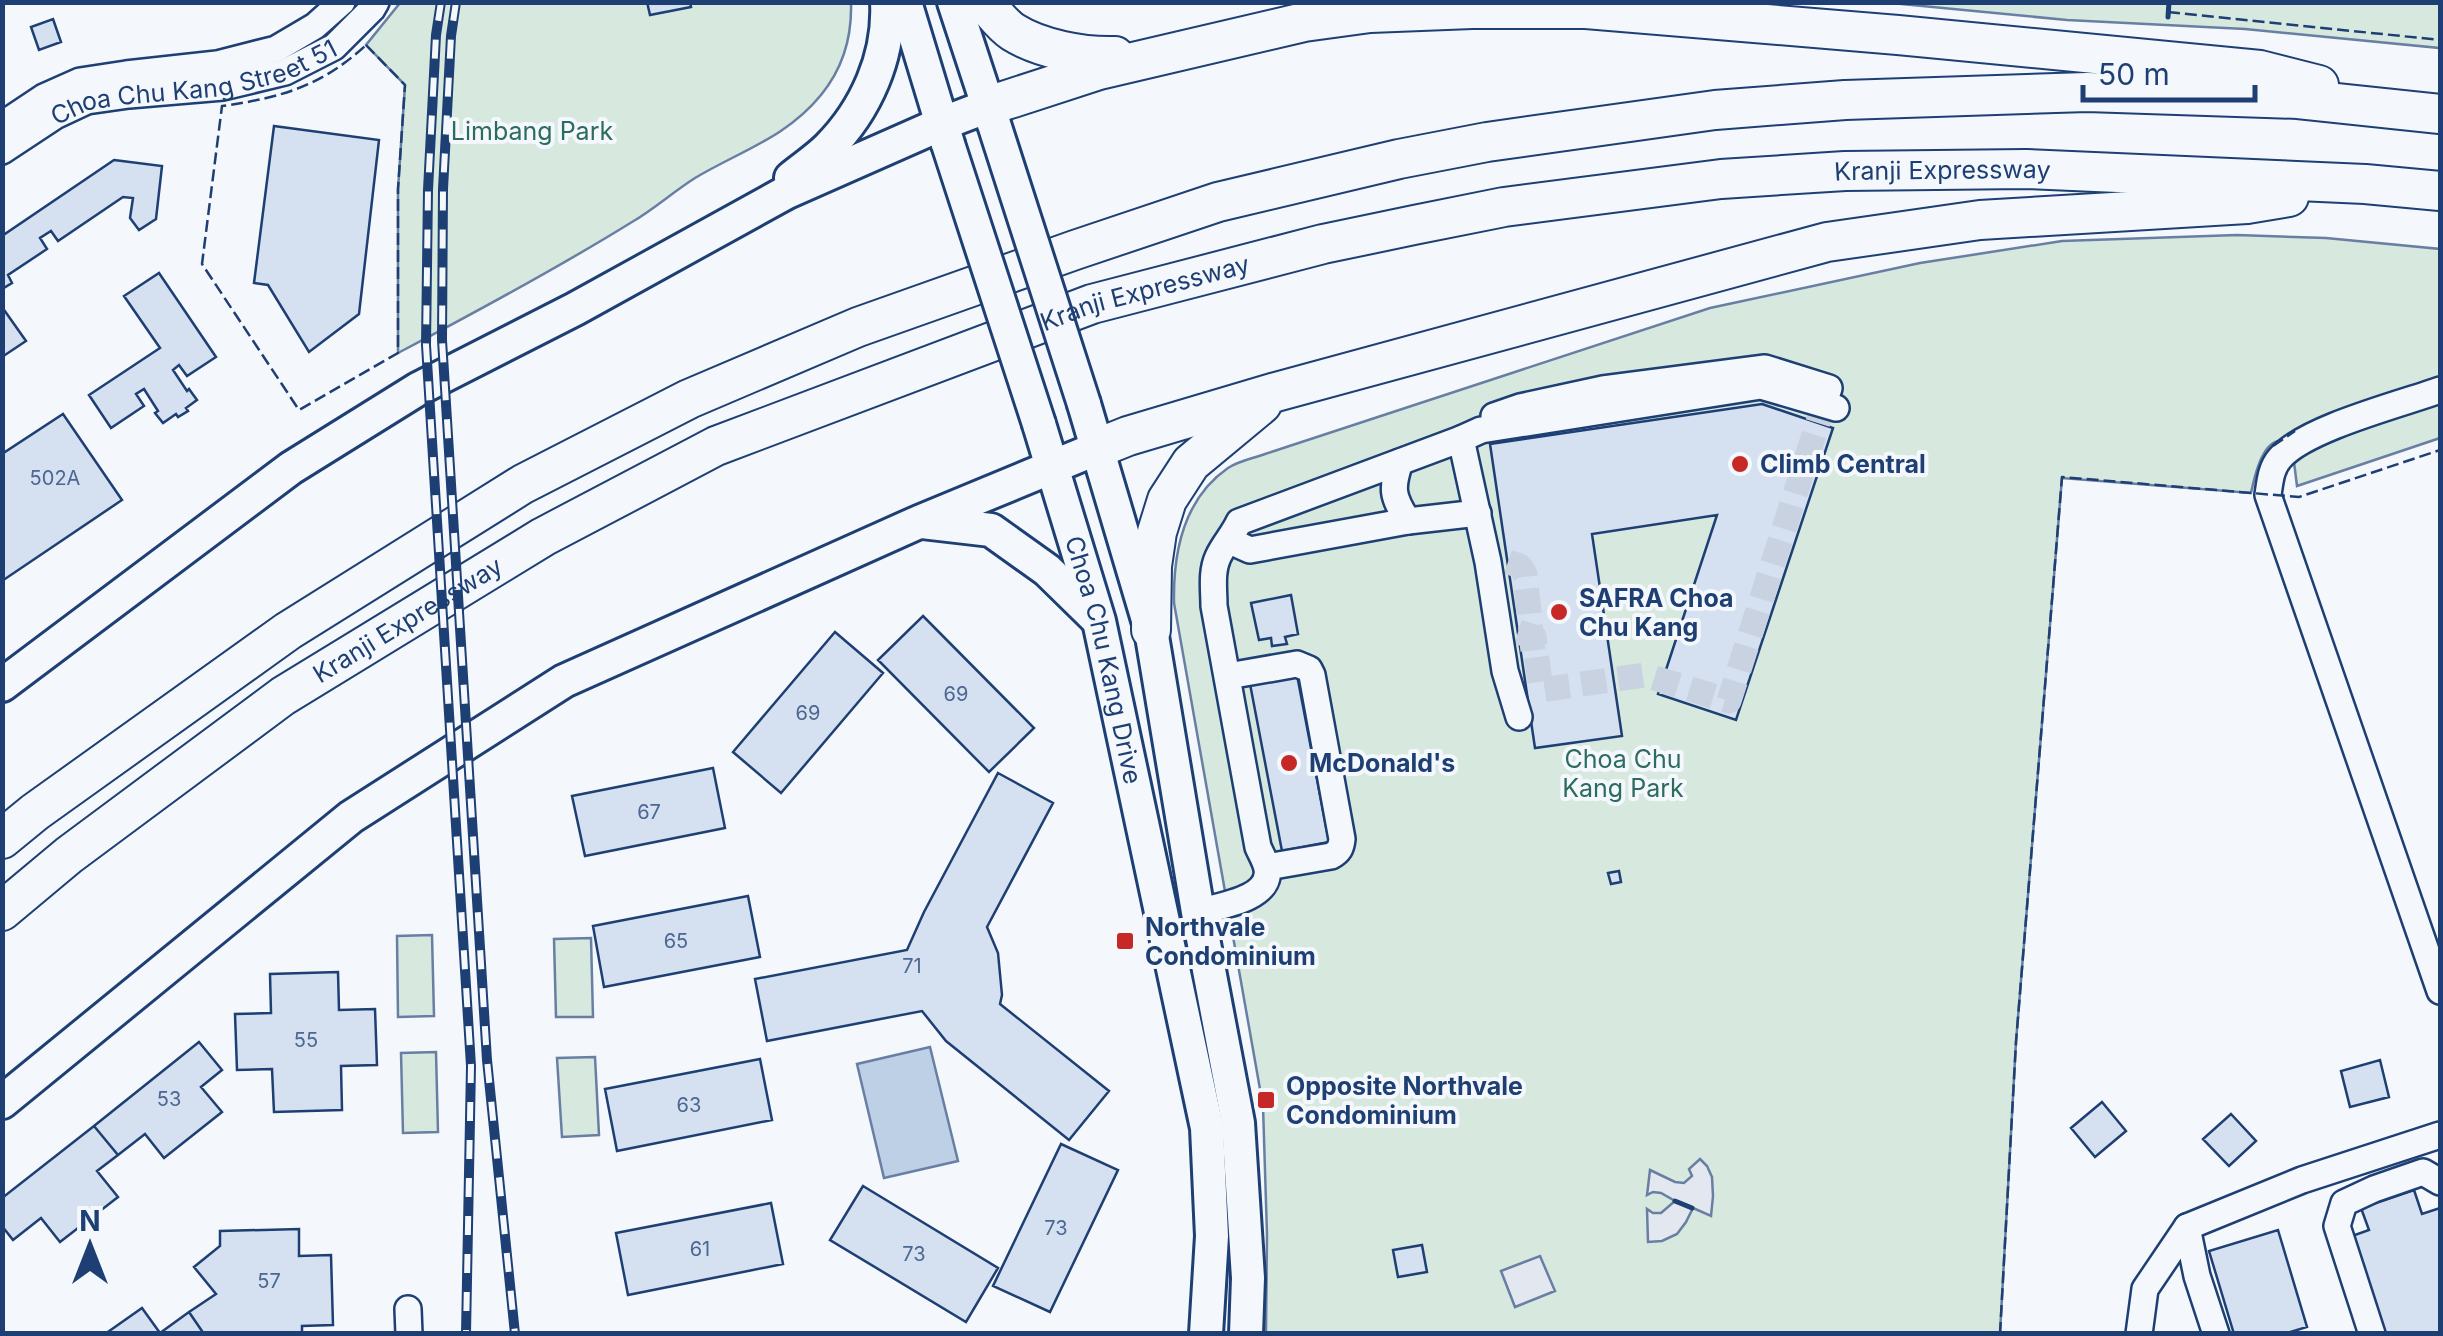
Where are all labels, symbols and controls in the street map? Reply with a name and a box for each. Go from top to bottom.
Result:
street label: Choa Chu Kang Street 51 [46,33,342,131]
scale bar [2083,40,2256,102]
text: 50 m [2098,56,2170,92]
park label: Limbang Park [451,116,613,146]
street label: Kranji Expressway [1833,154,2051,187]
street label: Kranji Expressway [1036,249,1253,337]
place label: Climb Central [1760,449,1926,479]
marker: Climb Central [1729,453,1751,475]
house number: 502A [30,466,81,490]
street label: Choa Chu Kang Drive [1059,532,1148,787]
street label: Kranji Expressway [307,551,508,689]
place label: SAFRA Choa Chu Kang [1579,583,1733,642]
marker: SAFRA Choa Chu Kang [1548,601,1570,623]
house number: 69 [944,682,968,706]
house number: 69 [796,701,820,725]
park label: Choa Chu Kang Park [1562,744,1684,803]
place label: McDonald's [1309,748,1455,778]
marker: McDonald's [1278,752,1300,774]
house number: 67 [637,800,661,824]
place label: Northvale Condominium [1145,912,1316,971]
house number: 65 [664,929,688,953]
marker: Northvale Condominium [1114,930,1136,952]
house number: 71 [902,954,922,978]
house number: 55 [294,1028,318,1052]
place label: Opposite Northvale Condominium [1286,1071,1523,1130]
house number: 53 [157,1087,181,1111]
marker: Opposite Northvale Condominium [1255,1089,1277,1111]
house number: 63 [677,1093,701,1117]
north arrow [40,1196,140,1296]
text: N [79,1204,101,1238]
house number: 73 [1044,1216,1068,1240]
house number: 61 [690,1237,710,1261]
house number: 73 [902,1242,926,1266]
house number: 57 [257,1269,281,1293]

